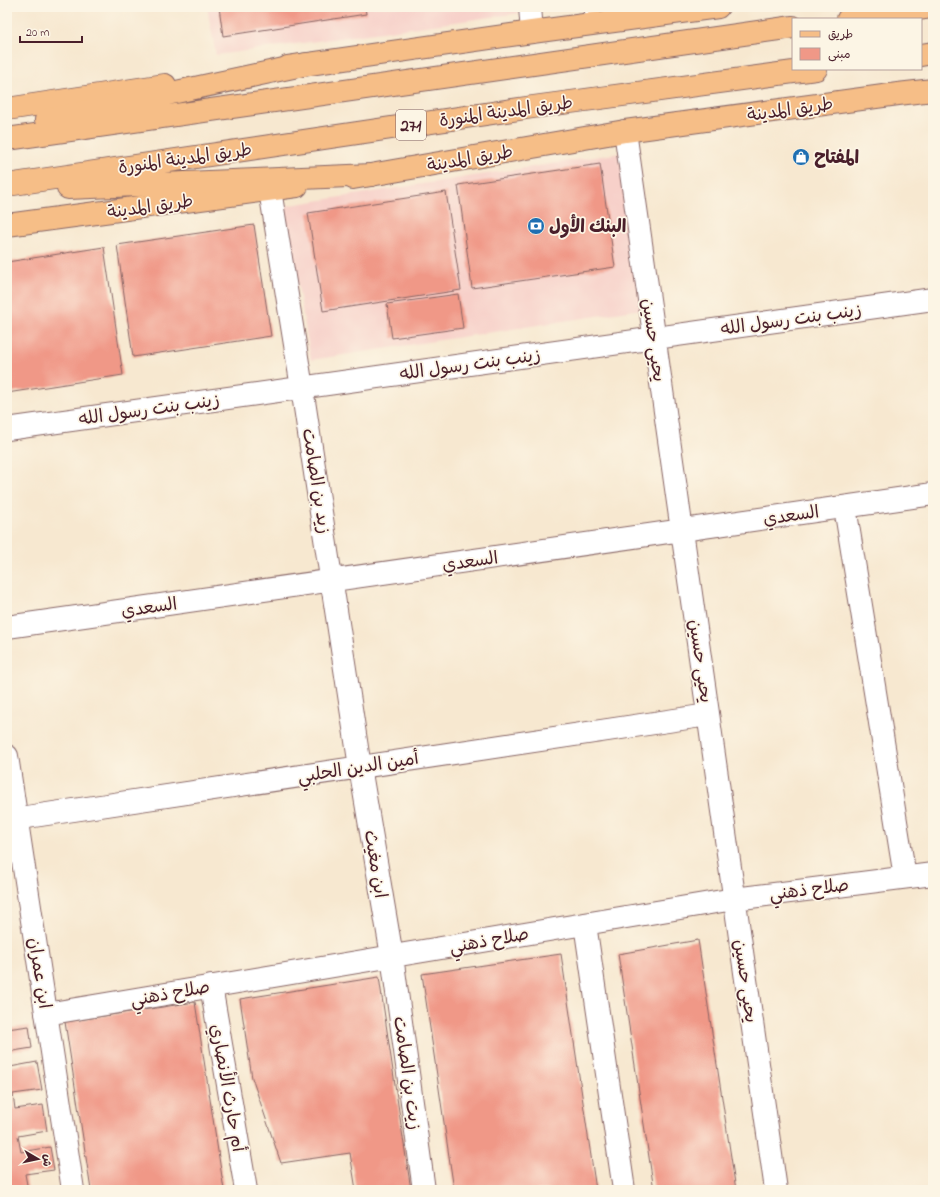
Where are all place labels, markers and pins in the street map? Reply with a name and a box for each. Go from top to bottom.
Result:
place label: المفتاح [814,146,859,172]
shop icon: المفتاح [791,147,811,167]
place label: البنك الأول [549,214,626,241]
bank icon: البنك الأول [526,216,546,236]

